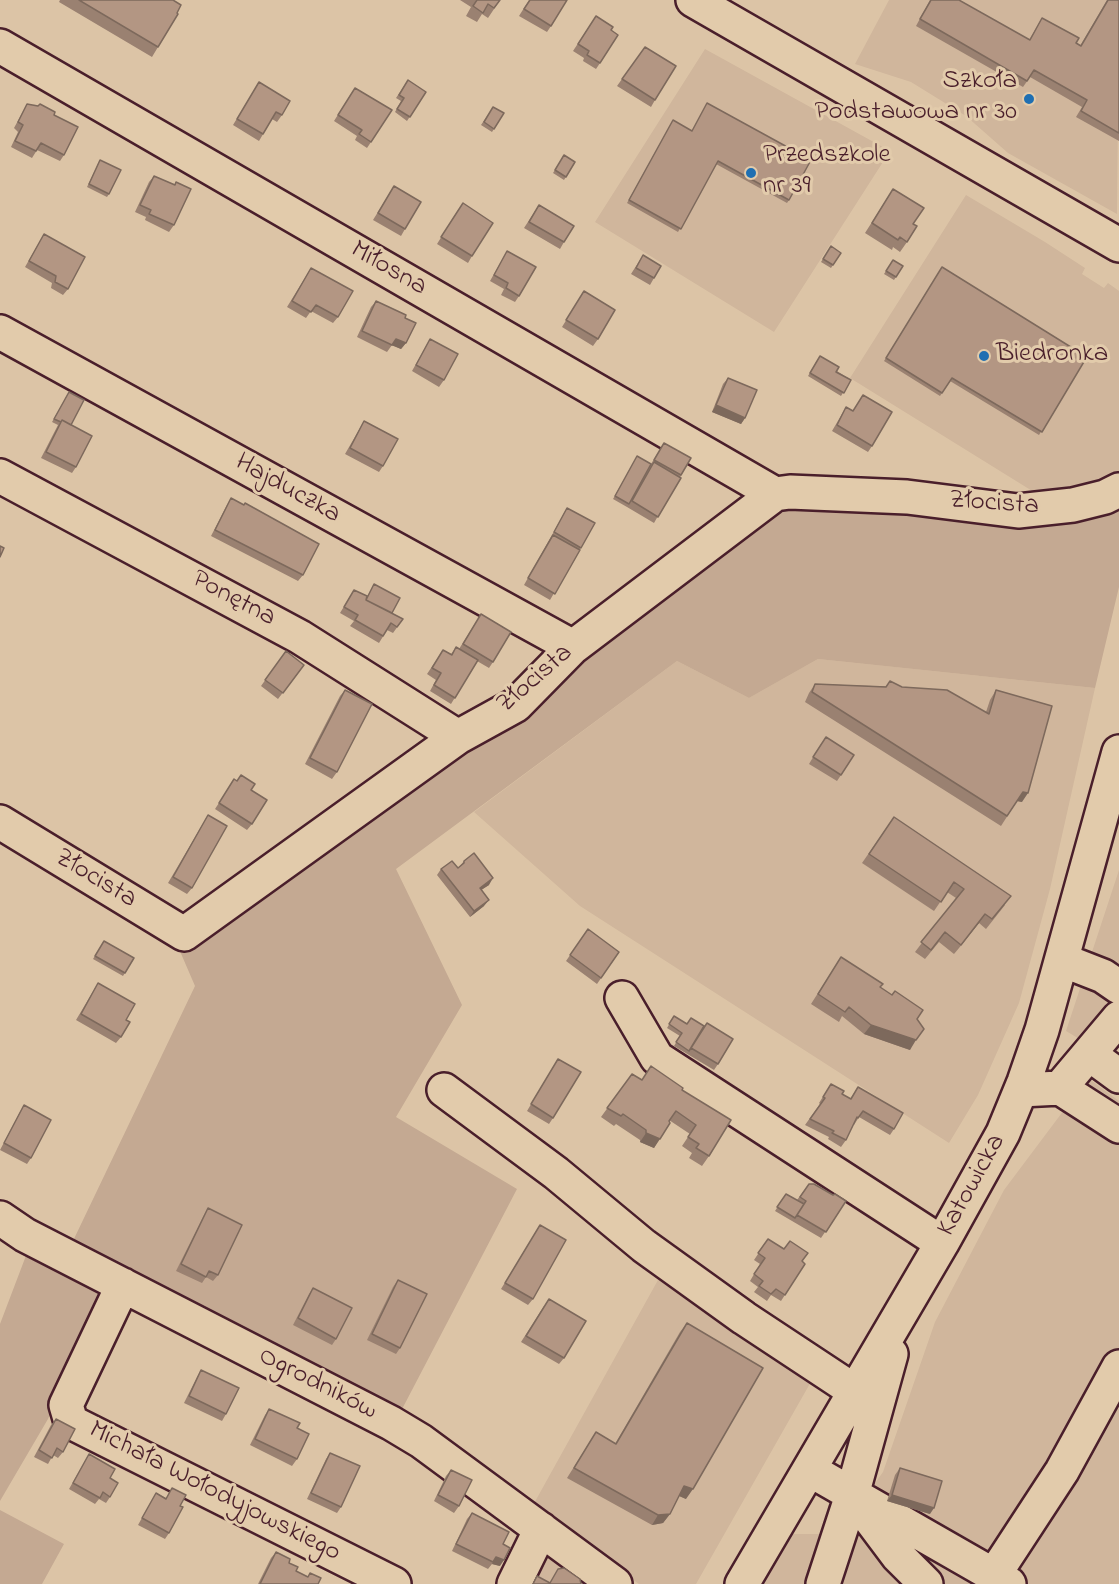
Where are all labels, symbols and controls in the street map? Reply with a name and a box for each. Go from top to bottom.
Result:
place label: Szkoła Podstawowa nr 30 [815,67,1017,130]
marker: Szkoła Podstawowa nr 30 [1022,92,1036,106]
place label: Przedszkole nr 39 [763,141,891,204]
marker: Przedszkole nr 39 [744,166,758,180]
street label: Miłosna [344,235,432,305]
place label: Biedronka [996,340,1108,372]
marker: Biedronka [977,349,991,363]
street label: Hajduczka [228,448,346,532]
street label: Złocista [948,486,1040,524]
street label: Ponętna [185,564,281,636]
street label: Złocista [492,638,580,722]
street label: Złocista [48,843,142,917]
street label: Katowicka [932,1129,1014,1243]
street label: Ogrodników [252,1341,382,1429]
street label: Michała Wołodyjowskiego [83,1415,345,1571]

